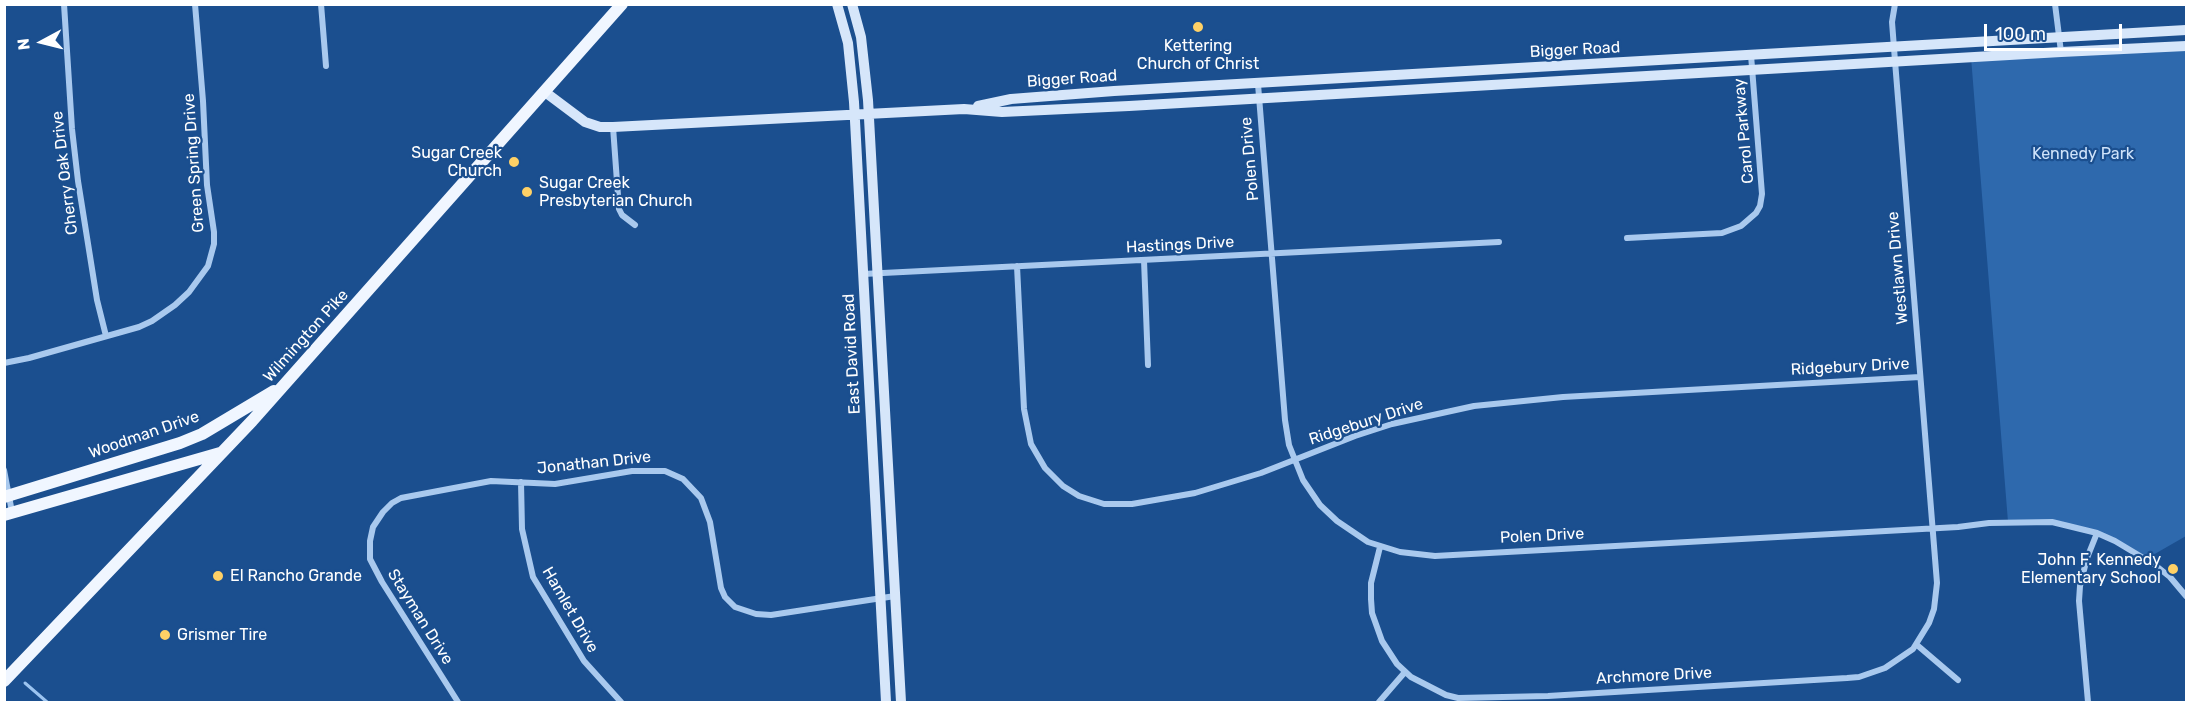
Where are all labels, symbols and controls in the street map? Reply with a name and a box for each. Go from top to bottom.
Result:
north arrow [12,12,72,72]
scale bar [1987,12,2125,50]
marker: Kettering Church of Christ [1191,20,1205,34]
text: 100 m [1995,23,2046,45]
place label: Kettering Church of Christ [1137,36,1259,74]
text: N [14,37,34,51]
street label: Bigger Road [1529,38,1621,62]
street label: Bigger Road [1026,66,1118,92]
street label: Carol Parkway [1730,77,1758,185]
street label: Green Spring Drive [180,93,208,233]
street label: Cherry Oak Drive [48,110,82,236]
street label: Polen Drive [1237,116,1263,202]
place label: Sugar Creek Church [411,143,502,181]
park label: Kennedy Park [2032,144,2134,164]
marker: Sugar Creek Church [507,155,521,169]
place label: Sugar Creek Presbyterian Church [539,173,692,211]
marker: Sugar Creek Presbyterian Church [520,185,534,199]
street label: Westlawn Drive [1883,211,1913,325]
street label: Hastings Drive [1125,233,1235,257]
street label: Wilmington Pike [259,286,353,386]
street label: East David Road [839,293,865,415]
street label: Ridgebury Drive [1790,354,1910,380]
street label: Ridgebury Drive [1307,395,1425,449]
street label: Woodman Drive [86,407,202,463]
street label: Jonathan Drive [536,447,652,479]
street label: Polen Drive [1499,524,1585,548]
place label: John F. Kennedy Elementary School [2021,550,2161,588]
marker: John F. Kennedy Elementary School [2166,562,2180,576]
street label: Hamlet Drive [538,564,602,656]
place label: El Rancho Grande [230,566,362,586]
street label: Stayman Drive [383,566,457,668]
marker: El Rancho Grande [211,569,225,583]
place label: Grismer Tire [177,625,267,645]
marker: Grismer Tire [158,628,172,642]
street label: Archmore Drive [1596,663,1712,689]

